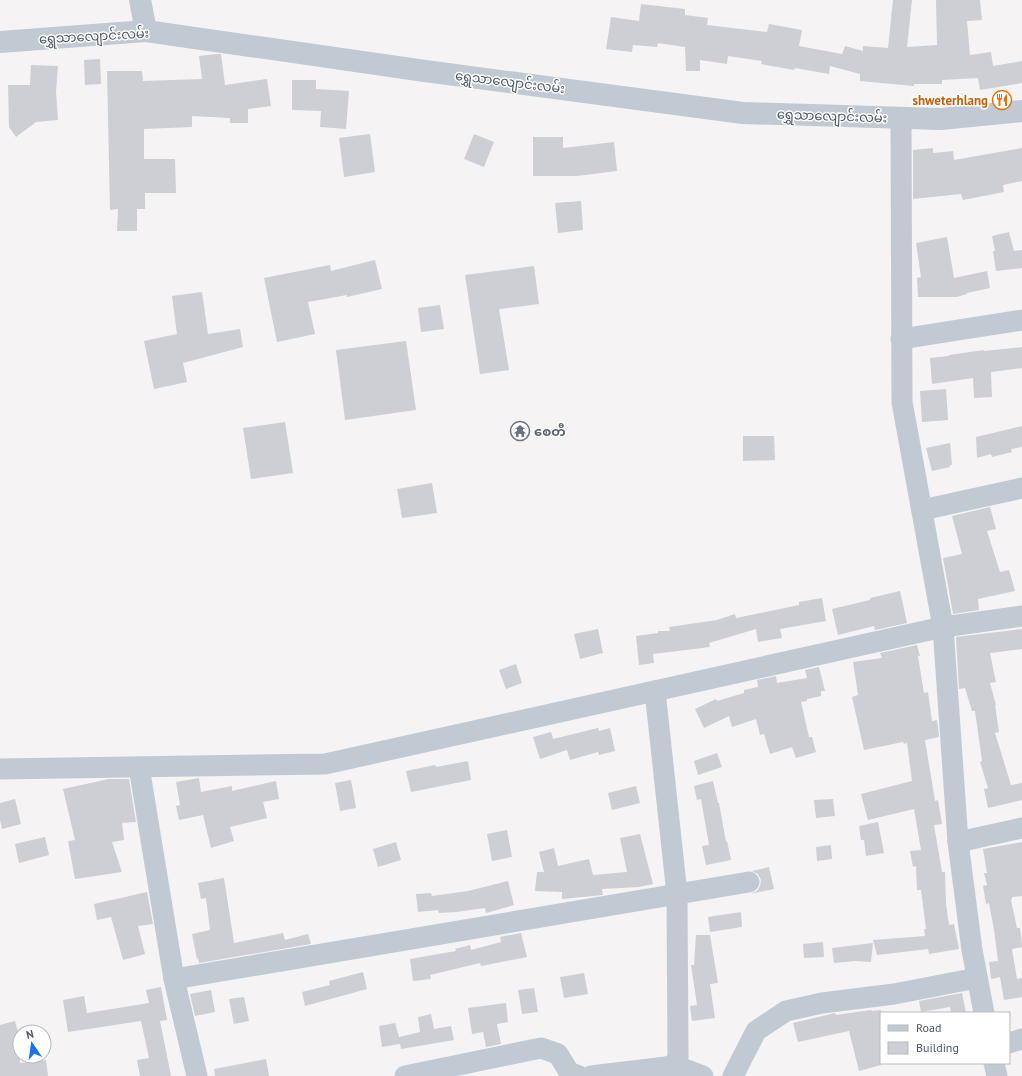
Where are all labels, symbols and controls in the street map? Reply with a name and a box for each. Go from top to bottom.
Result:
street label: ရွှေသာလျောင်းလမ်း [38,25,150,49]
street label: ရွှေသာလျောင်းလမ်း [454,67,566,99]
restaurant icon: shweterhlang [991,89,1013,111]
place label: shweterhlang [913,92,988,109]
street label: ရွှေသာလျောင်းလမ်း [776,106,887,128]
temple icon: စေတီ [509,420,531,442]
place label: စေတီ [534,423,566,440]
legend [880,1012,1010,1064]
text: Road [916,1020,941,1035]
north arrow [12,1024,52,1064]
text: N [25,1027,35,1042]
text: Building [916,1040,959,1055]

